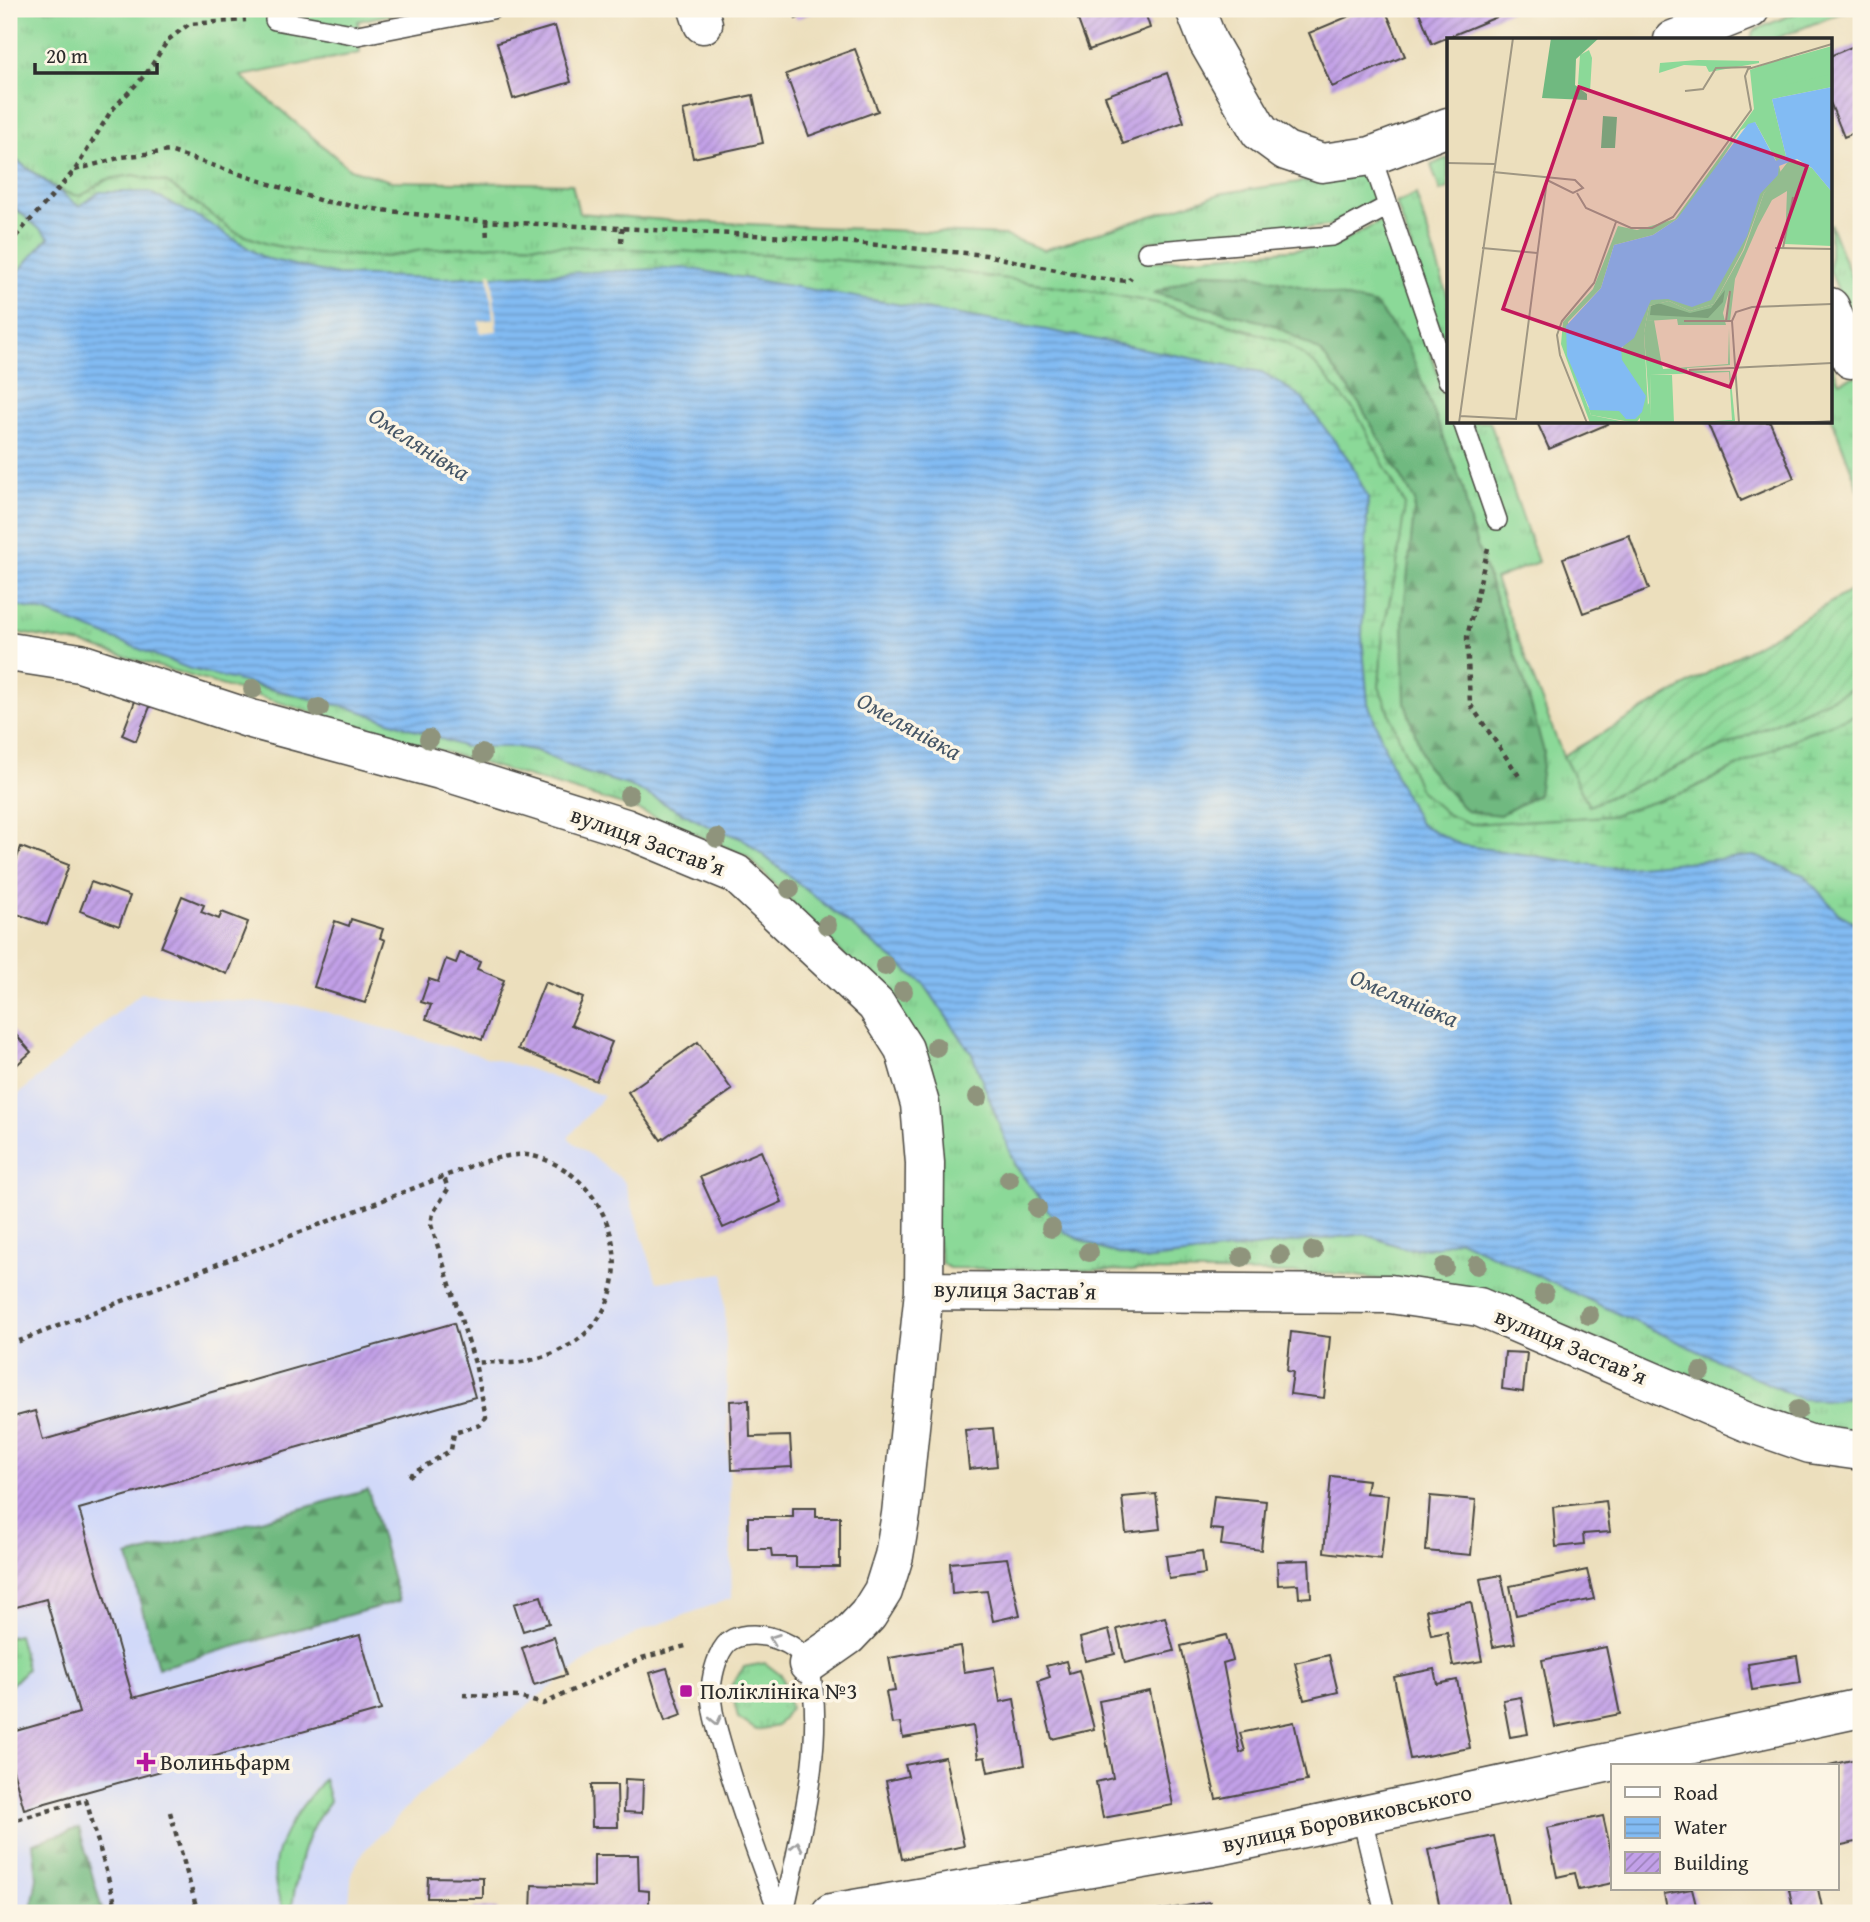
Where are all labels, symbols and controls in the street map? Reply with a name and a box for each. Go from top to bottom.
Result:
scale bar [35,32,158,76]
inset map [1447,38,1832,424]
text: 20 m [46,40,88,71]
water label: Омелянівка [362,398,477,489]
water label: Омелянівка [851,683,968,769]
street label: вулиця Заставʼя [566,797,730,884]
water label: Омелянівка [1345,959,1464,1036]
street label: вулиця Заставʼя [934,1272,1097,1307]
street label: вулиця Заставʼя [1490,1299,1653,1393]
one-way arrow [769,1633,781,1647]
place label: Поліклініка №3 [700,1674,857,1707]
marker: Поліклініка №3 [678,1683,694,1699]
one-way arrow [707,1714,722,1726]
place label: Волиньфарм [160,1745,291,1778]
marker: Волиньфарм [138,1754,154,1770]
legend [1611,1764,1839,1890]
street label: вулиця Боровиковського [1219,1775,1475,1860]
text: Road [1674,1777,1719,1808]
text: Water [1674,1811,1727,1842]
one-way arrow [789,1840,804,1852]
text: Building [1674,1847,1749,1878]

